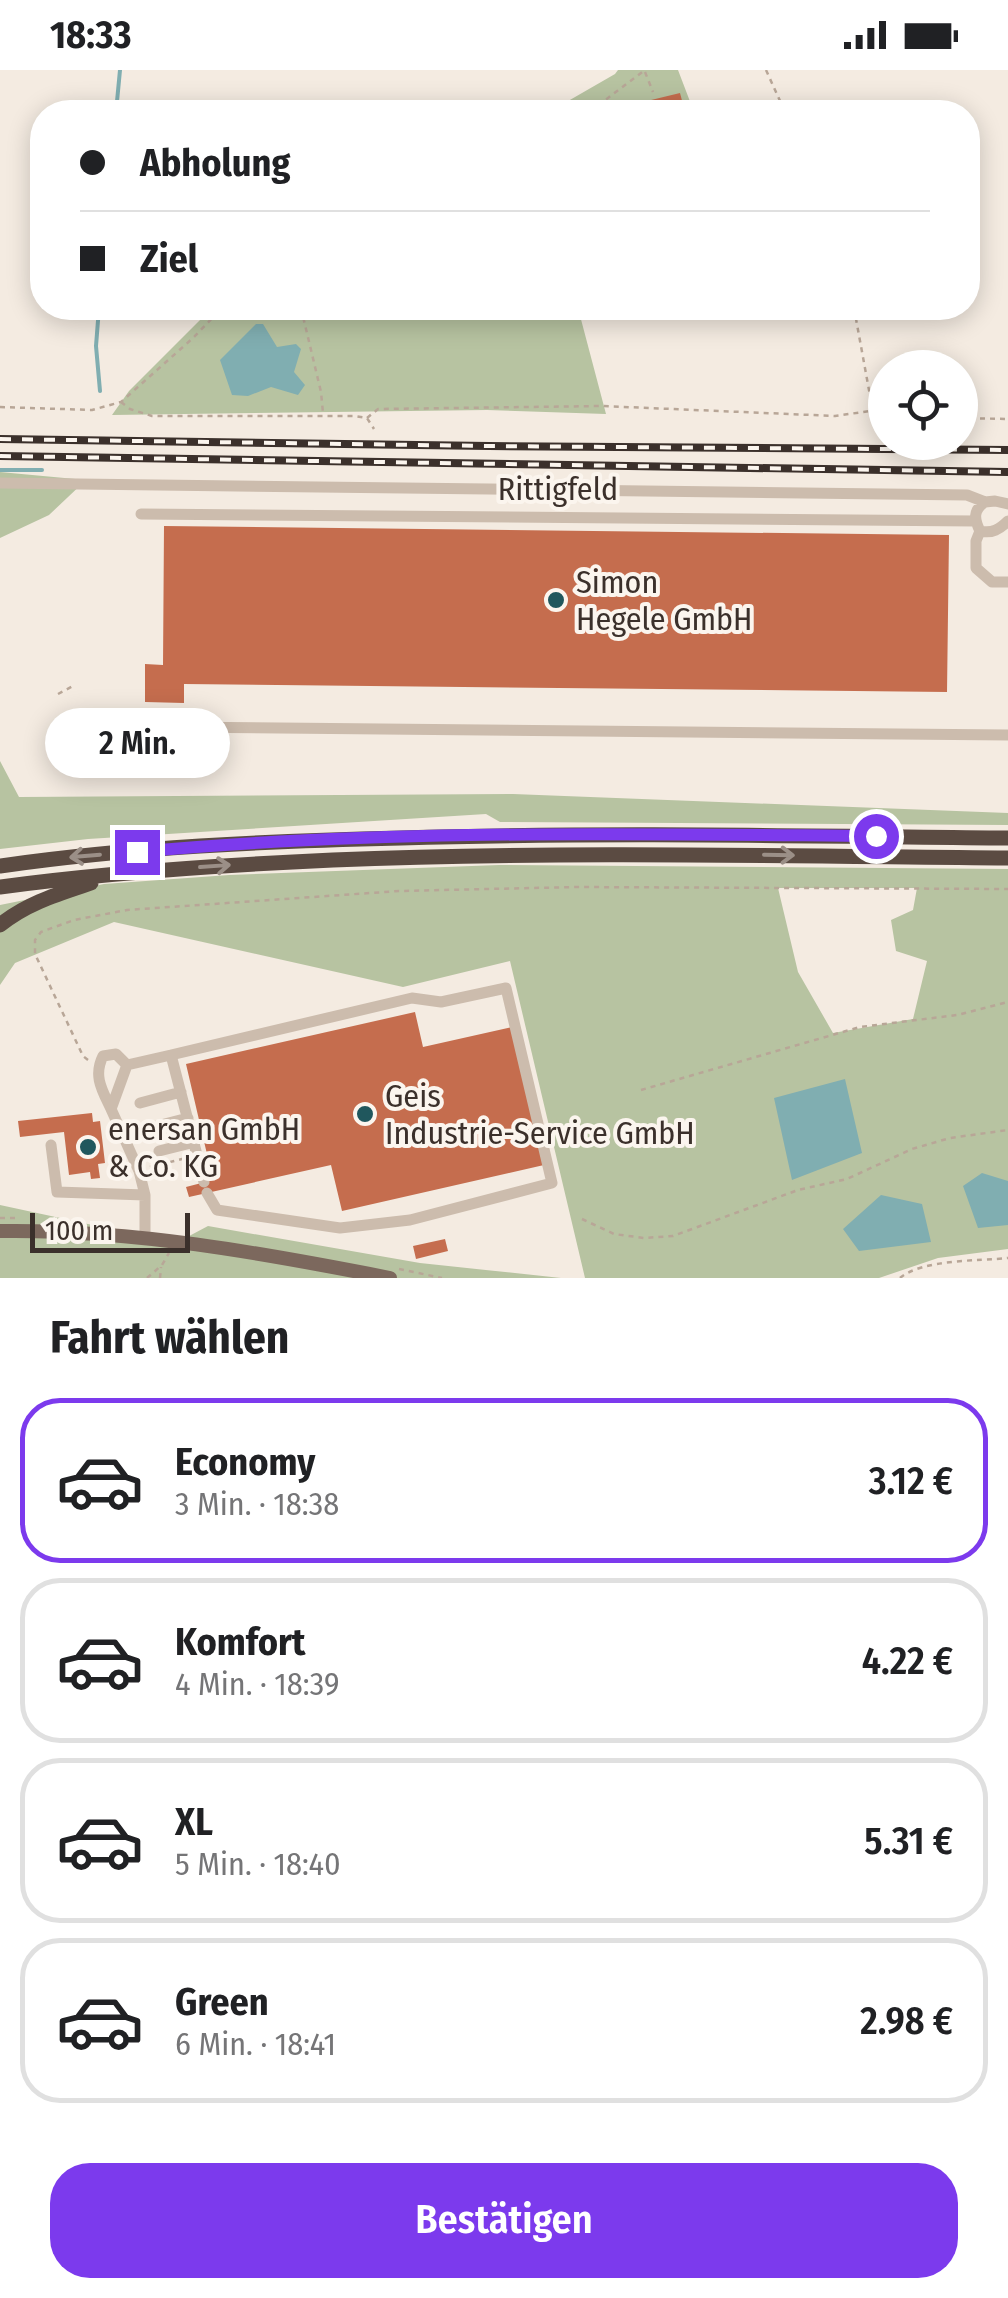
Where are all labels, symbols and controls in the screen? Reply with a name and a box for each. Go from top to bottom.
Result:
text: 18:33 [50,12,131,58]
text: Abholung [140,140,290,186]
text: Ziel [140,236,198,282]
map controls [868,350,978,460]
button: locate [868,350,978,460]
street label: Rittigfeld [498,470,618,508]
place label: Simon Hegele GmbH [576,563,753,638]
marker: Simon Hegele GmbH [545,589,567,611]
callout: 2 Min. [44,707,230,777]
text: 2 Min. [99,724,176,762]
route start [854,814,899,859]
route end [115,830,160,875]
one-way arrow [762,846,794,865]
one-way arrow [69,847,101,866]
one-way arrow [199,856,231,875]
place label: Geis Industrie-Service GmbH [385,1077,695,1152]
marker: Geis Industrie-Service GmbH [354,1103,376,1125]
place label: enersan GmbH & Co. KG [108,1110,300,1185]
marker: enersan GmbH & Co. KG [77,1136,99,1158]
scale bar [30,1208,190,1252]
text: 100 m [45,1214,113,1247]
text: Fahrt wählen [50,1311,289,1365]
icon: car [55,1436,145,1526]
text: Economy [175,1439,315,1485]
text: 3.12 € [869,1458,953,1504]
text: 3 Min. · 18:38 [175,1485,339,1523]
icon: car [55,1616,145,1706]
text: Komfort [175,1619,305,1665]
text: 4.22 € [862,1638,953,1684]
text: 4 Min. · 18:39 [175,1665,339,1703]
icon: car [55,1796,145,1886]
text: XL [175,1799,213,1845]
text: 5.31 € [864,1818,953,1864]
text: 5 Min. · 18:40 [175,1845,341,1883]
icon: car [55,1976,145,2066]
text: Green [175,1979,269,2025]
text: 2.98 € [860,1998,953,2044]
text: 6 Min. · 18:41 [175,2025,336,2063]
button: Bestätigen [50,2163,958,2278]

